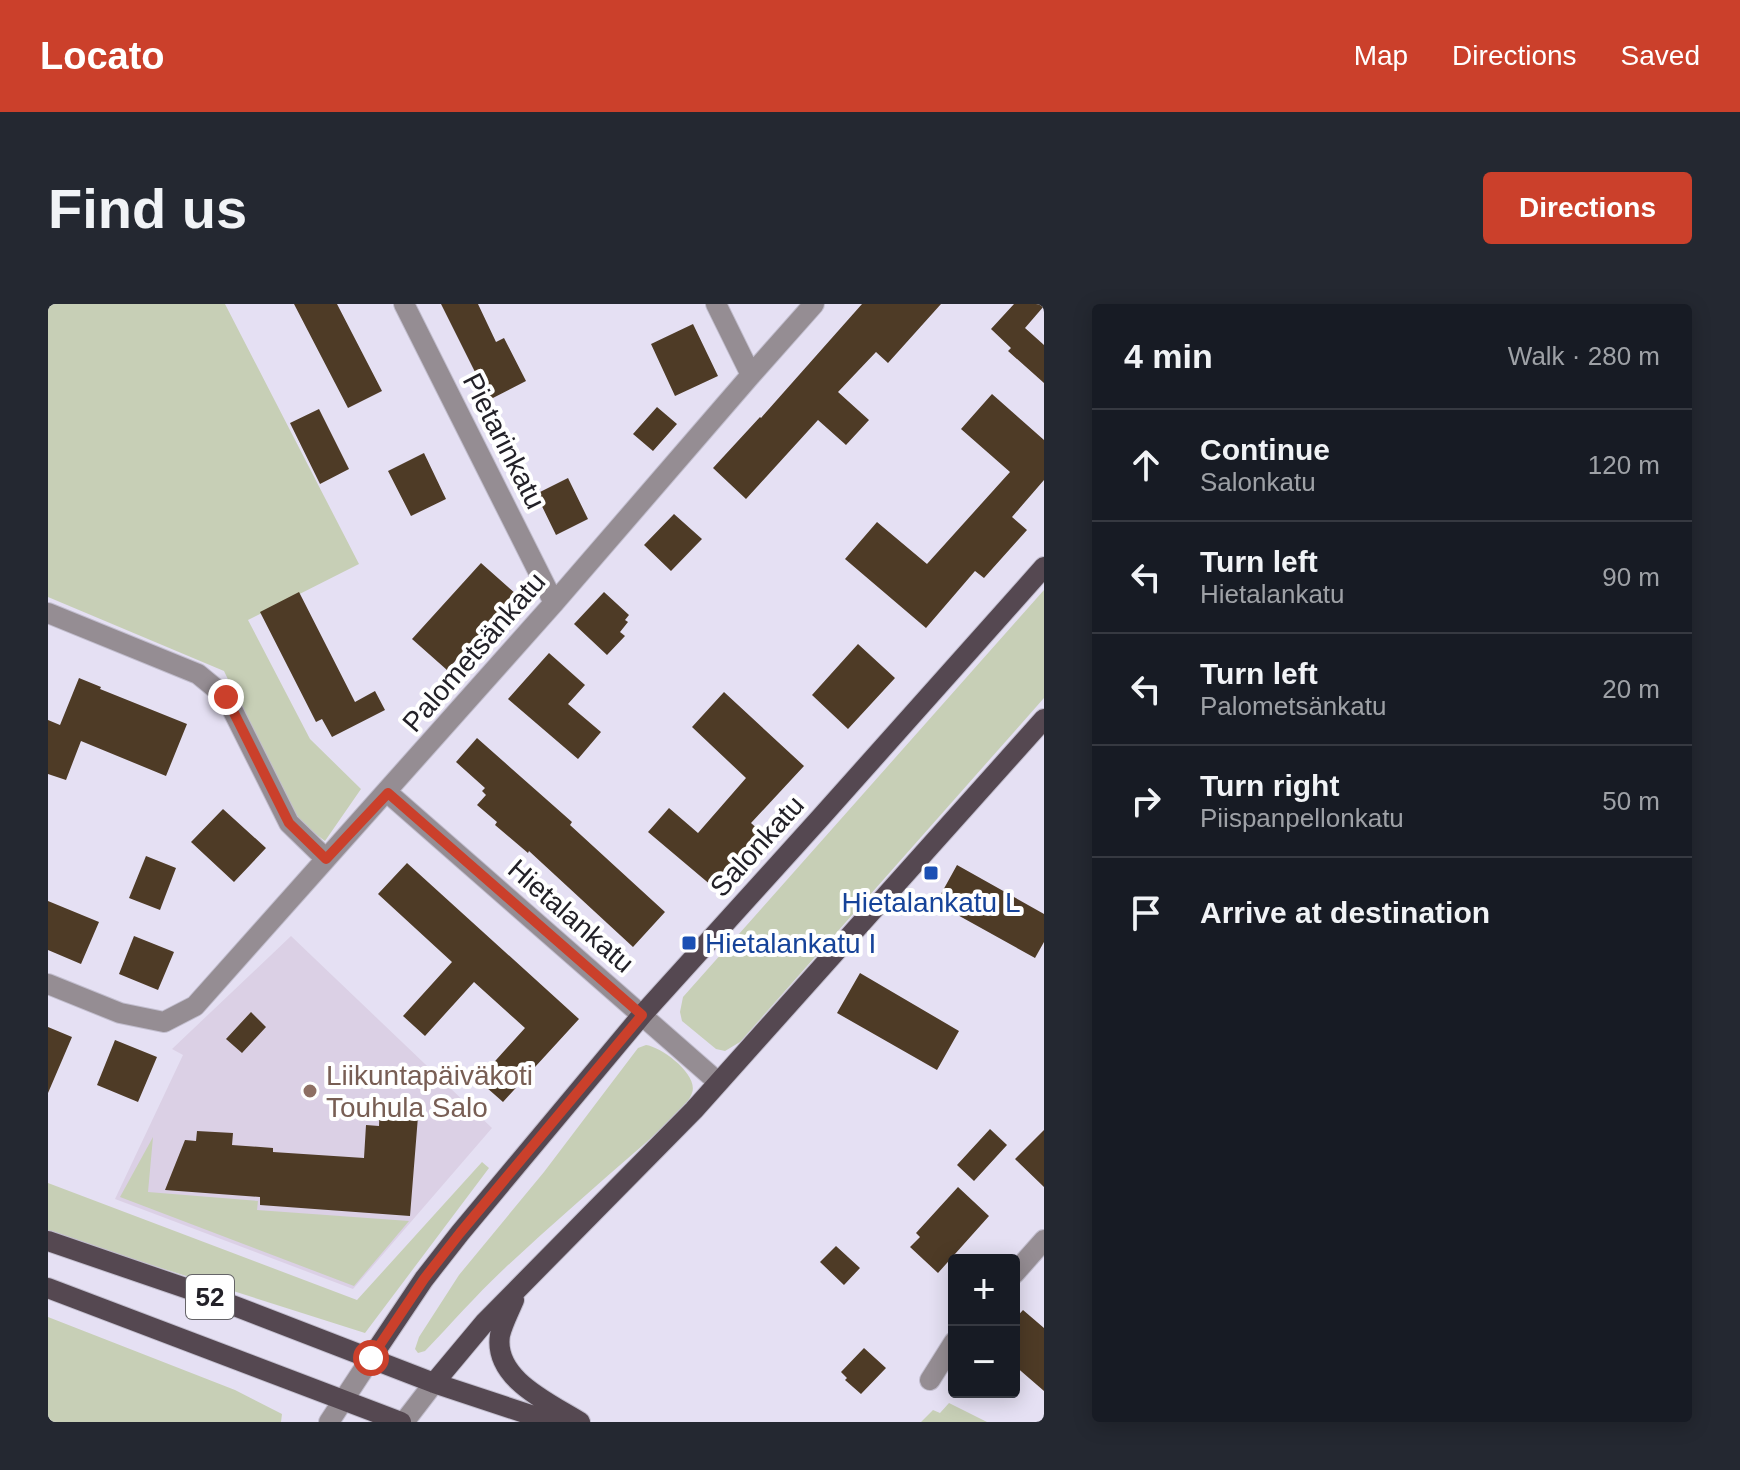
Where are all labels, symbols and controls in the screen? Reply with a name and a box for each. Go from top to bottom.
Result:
text: Locato [40,35,165,77]
text: Map [1354,40,1408,71]
text: Directions [1452,40,1577,71]
text: Saved [1621,40,1700,71]
button: Directions [1483,172,1692,244]
text: Find us [48,177,247,240]
text: 4 min [1124,337,1213,375]
text: Walk · 280 m [1508,341,1660,371]
street label: Pietarinkatu [457,368,551,514]
text: Continue [1200,433,1330,466]
icon: ahead [1124,443,1168,487]
text: 120 m [1588,450,1660,480]
text: Salonkatu [1200,467,1316,497]
text: Turn left [1200,545,1318,578]
icon: left [1124,555,1168,599]
text: 90 m [1602,562,1660,592]
street label: Palometsänkatu [396,566,552,738]
text: Hietalankatu [1200,579,1345,609]
text: Turn left [1200,657,1318,690]
icon: left [1124,667,1168,711]
text: 20 m [1602,674,1660,704]
route end [208,679,244,715]
text: Palometsänkatu [1200,691,1386,721]
text: Turn right [1200,769,1339,802]
icon: right [1124,779,1168,823]
text: 50 m [1602,786,1660,816]
street label: Salonkatu [704,789,810,903]
text: Piispanpellonkatu [1200,803,1404,833]
street label: Hietalankatu [502,853,640,979]
marker: Hietalankatu L [922,864,940,882]
place label: Hietalankatu L [841,887,1021,918]
icon: arrive [1124,891,1168,935]
text: Arrive at destination [1200,896,1490,929]
place label: Hietalankatu I [705,928,876,959]
marker: Hietalankatu I [680,934,698,952]
place label: Liikuntapäiväkoti Touhula Salo [326,1060,533,1123]
marker: Liikuntapäiväkoti Touhula Salo [301,1082,319,1100]
map controls [948,1254,1020,1398]
button: + [948,1254,1020,1326]
road number: 52 [186,1275,234,1319]
button: − [948,1326,1020,1398]
route start [353,1340,389,1376]

